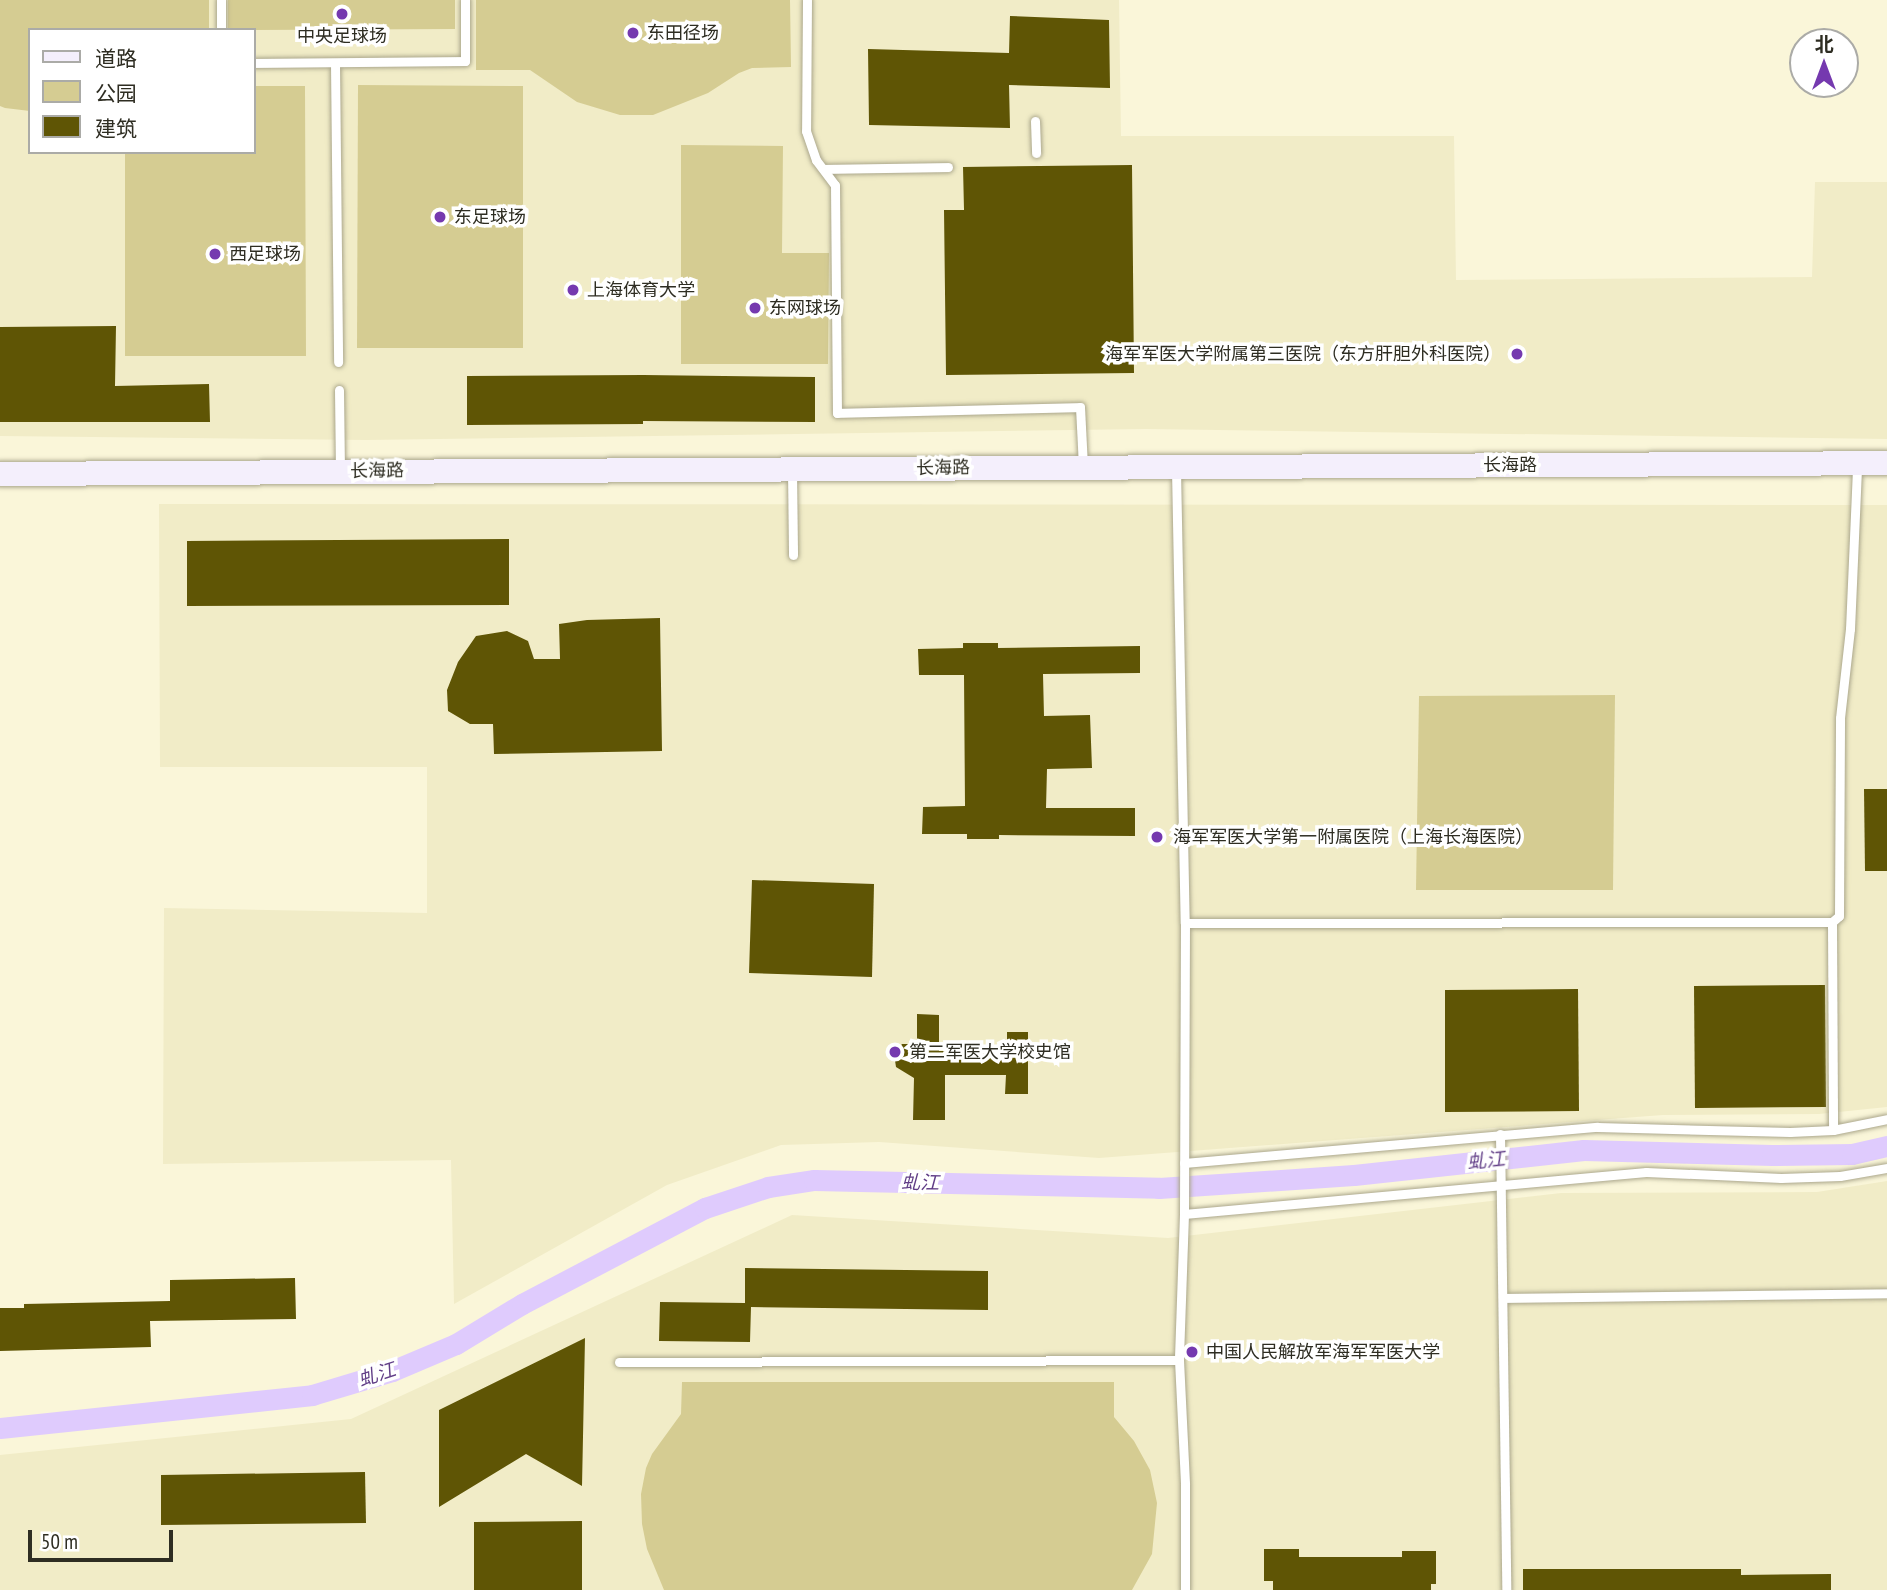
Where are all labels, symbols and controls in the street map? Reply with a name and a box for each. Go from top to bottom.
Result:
marker: 中央足球场 [334,6,350,22]
place label: 东田径场 [647,22,719,44]
place label: 中央足球场 [297,25,387,47]
marker: 东田径场 [625,25,641,41]
legend [28,28,256,154]
north arrow [1789,28,1859,98]
text: 北 [1814,32,1834,56]
text: 道路 [95,45,137,72]
text: 公园 [95,80,137,107]
text: 建筑 [95,115,137,142]
place label: 东足球场 [454,206,526,228]
marker: 东足球场 [432,209,448,225]
place label: 西足球场 [229,243,301,265]
marker: 西足球场 [207,246,223,262]
place label: 上海体育大学 [587,279,695,301]
marker: 上海体育大学 [565,282,581,298]
place label: 东网球场 [769,297,841,319]
marker: 东网球场 [747,300,763,316]
place label: 海军军医大学附属第三医院（东方肝胆外科医院） [1105,343,1501,365]
marker: 海军军医大学附属第三医院（东方肝胆外科医院） [1507,344,1527,364]
street label: 长海路 [1483,454,1537,476]
street label: 长海路 [916,457,970,479]
street label: 长海路 [350,460,404,482]
place label: 海军军医大学第一附属医院（上海长海医院） [1173,826,1533,848]
marker: 海军军医大学第一附属医院（上海长海医院） [1147,827,1167,847]
place label: 第二军医大学校史馆 [909,1041,1071,1063]
marker: 第二军医大学校史馆 [887,1044,903,1060]
water label: 虬江 [1466,1148,1506,1174]
water label: 虬江 [901,1171,939,1195]
place label: 中国人民解放军海军军医大学 [1206,1341,1440,1363]
marker: 中国人民解放军海军军医大学 [1184,1344,1200,1360]
water label: 虬江 [355,1358,399,1392]
scale bar [32,1516,177,1560]
text: 50 m [41,1528,78,1555]

